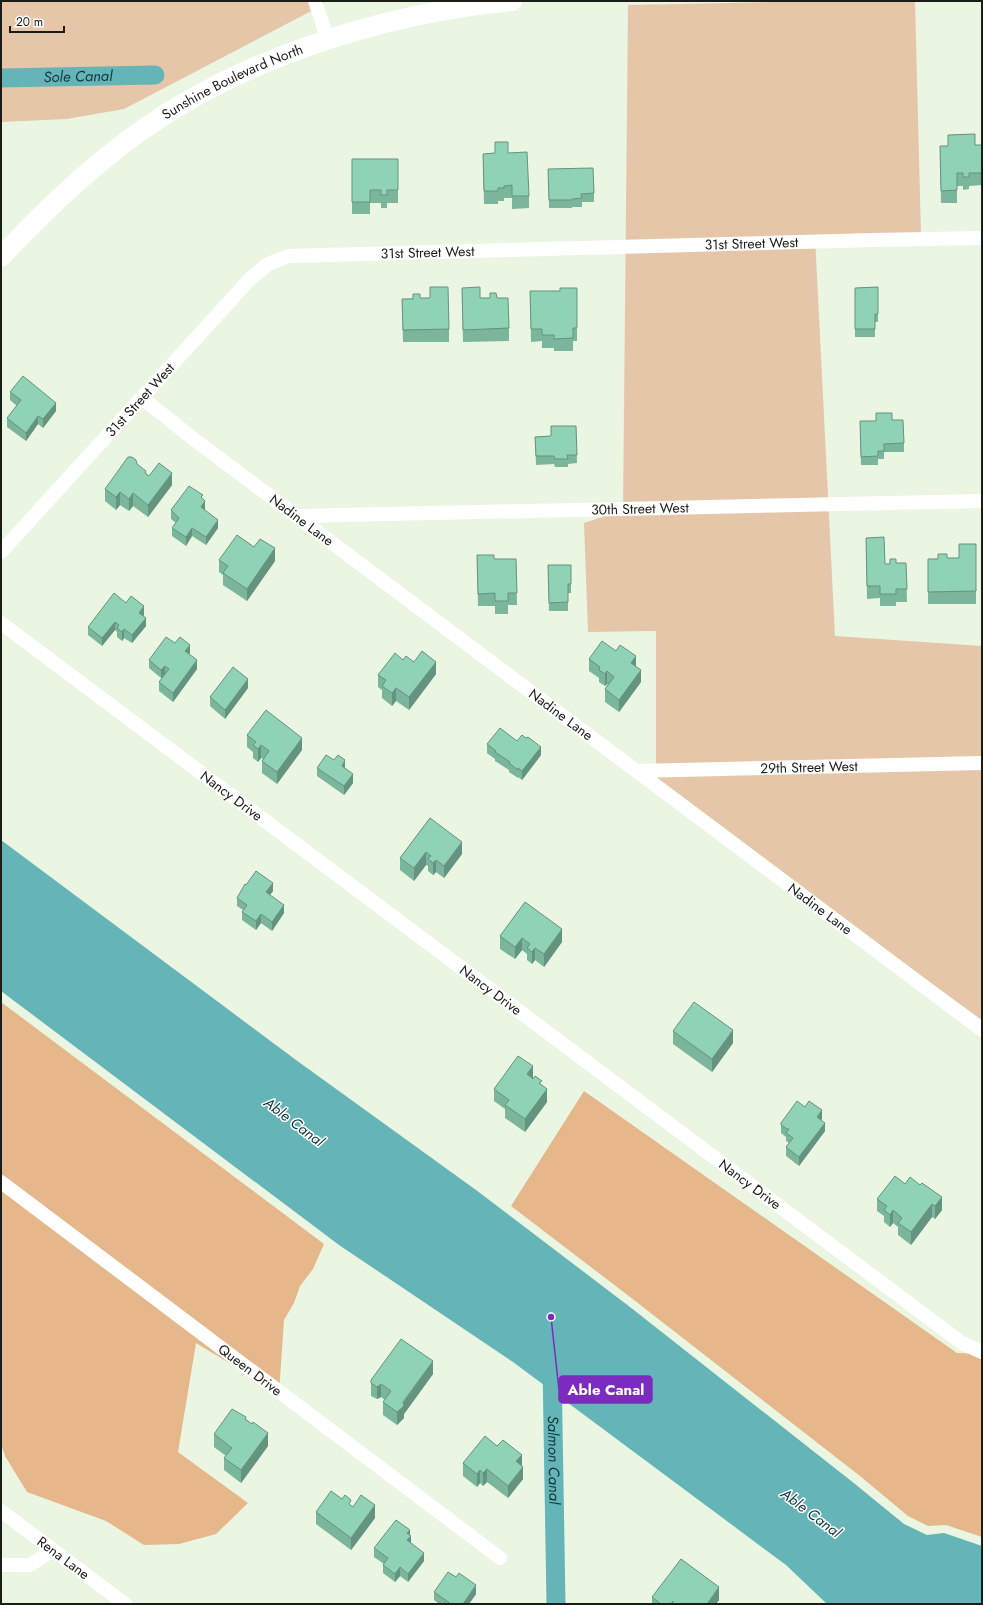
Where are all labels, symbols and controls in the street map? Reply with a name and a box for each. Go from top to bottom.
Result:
scale bar [10,8,64,34]
text: 20 m [16,13,43,31]
street label: Sunshine Boulevard North [158,39,306,124]
water label: Sole Canal [43,65,113,88]
street label: 31st Street West [704,232,799,255]
street label: 31st Street West [380,241,475,263]
street label: 31st Street West [101,358,179,441]
street label: Nadine Lane [265,489,338,551]
street label: 30th Street West [591,497,690,520]
street label: Nadine Lane [525,684,597,745]
street label: 29th Street West [760,756,859,778]
street label: Nancy Drive [196,766,267,826]
street label: Nadine Lane [784,878,856,939]
street label: Nancy Drive [456,960,526,1020]
water label: Able Canal [258,1091,329,1152]
street label: Nancy Drive [715,1154,785,1214]
street label: Queen Drive [214,1339,286,1400]
callout: Able Canal [559,1376,652,1403]
text: Able Canal [567,1379,644,1401]
water label: Salmon Canal [542,1415,565,1505]
water label: Able Canal [775,1482,846,1543]
street label: Rena Lane [33,1532,94,1584]

